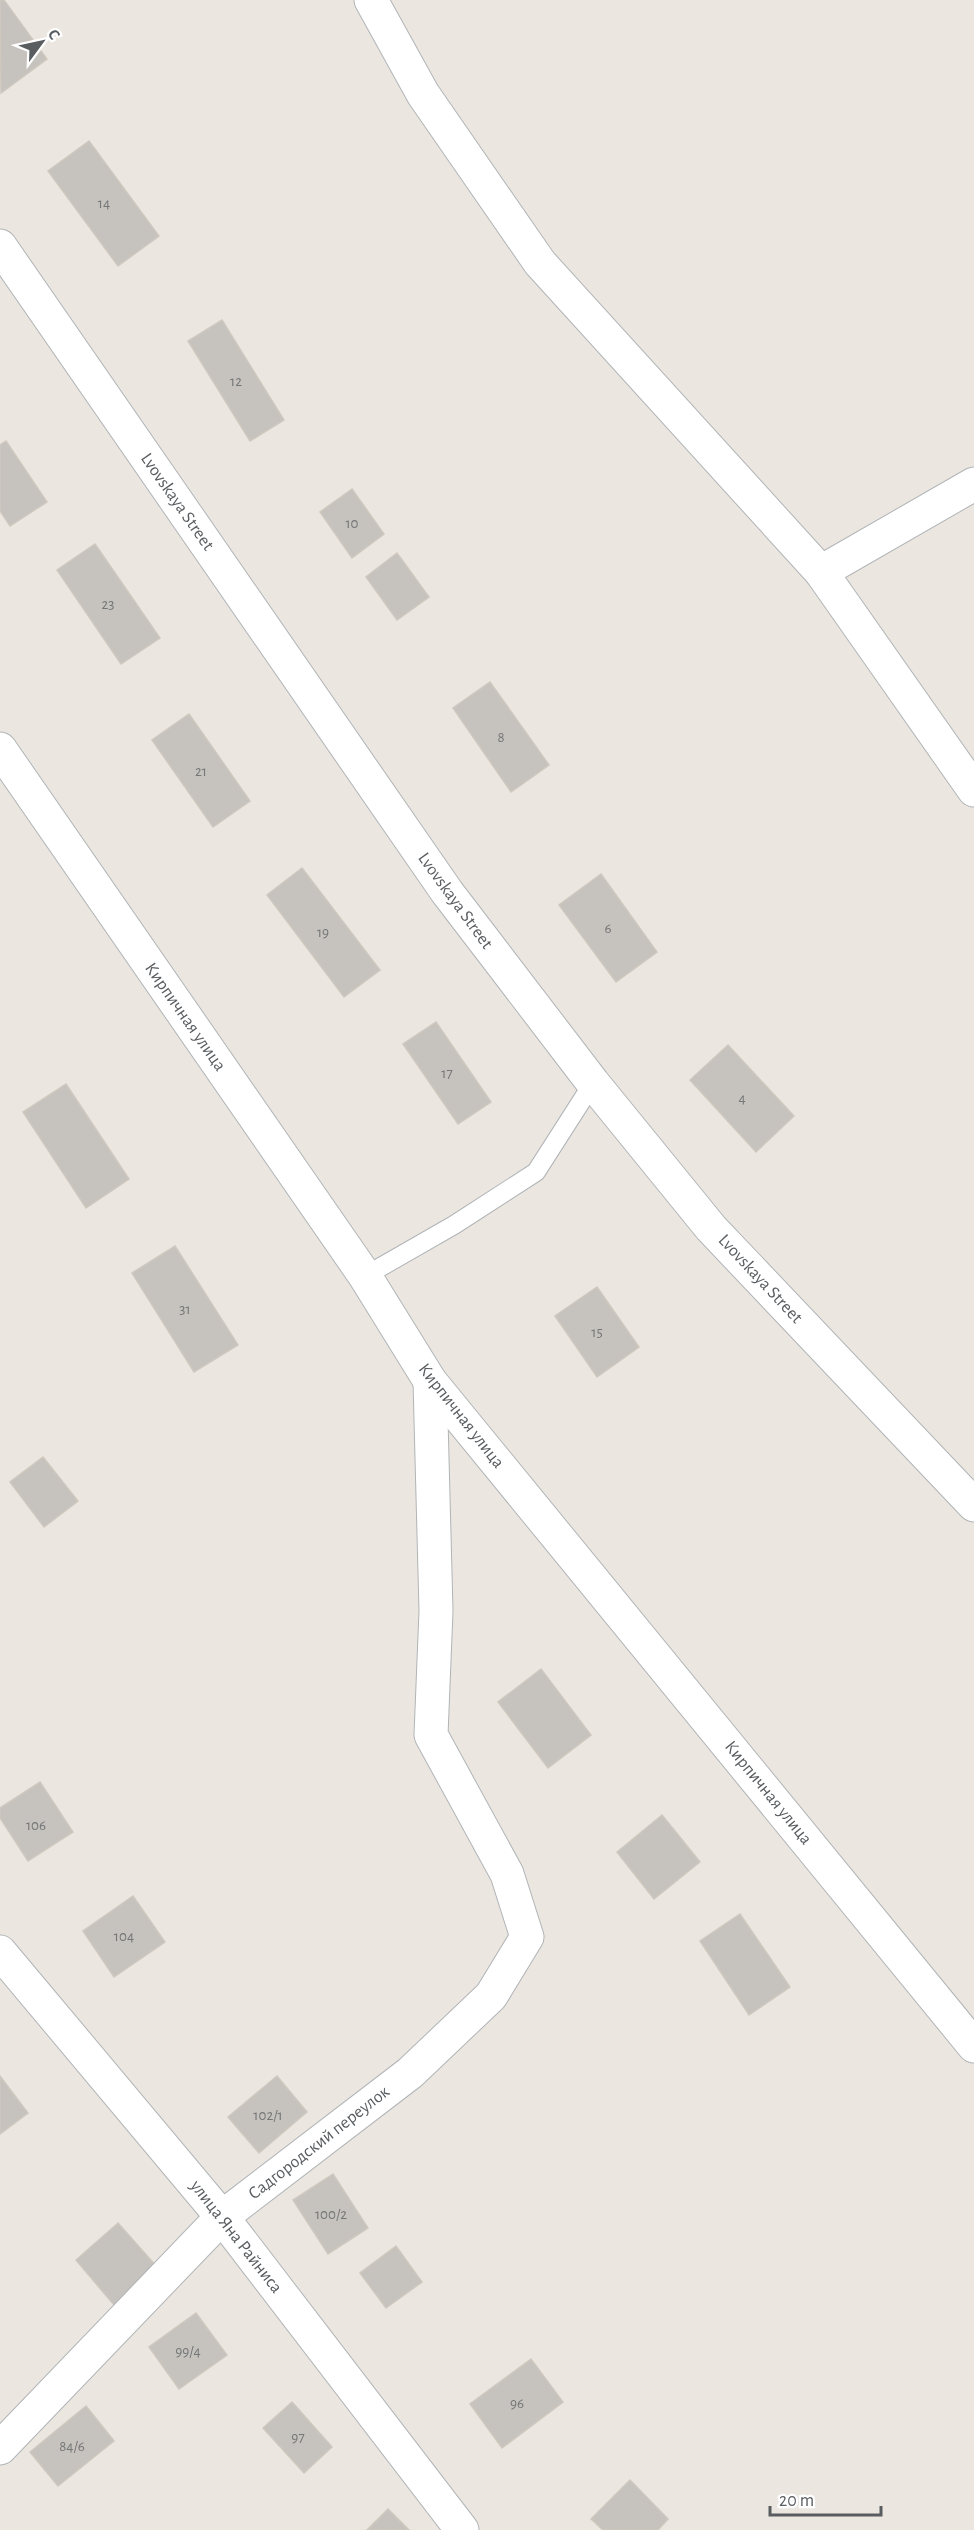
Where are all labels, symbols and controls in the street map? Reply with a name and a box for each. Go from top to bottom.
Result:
north arrow [12,12,72,72]
text: С [45,26,63,43]
house number: 14 [98,196,110,211]
house number: 12 [230,374,242,389]
street label: Lvovskaya Street [137,450,217,554]
house number: 10 [345,516,359,531]
house number: 23 [101,597,115,612]
house number: 8 [497,730,505,745]
house number: 21 [195,764,207,779]
street label: Lvovskaya Street [414,849,496,953]
house number: 6 [604,921,612,936]
house number: 19 [317,925,329,940]
street label: Кирпичная улица [141,960,229,1074]
house number: 17 [441,1066,453,1081]
house number: 4 [738,1091,746,1106]
street label: Lvovskaya Street [714,1231,806,1327]
house number: 31 [179,1302,191,1317]
house number: 15 [591,1325,603,1340]
street label: Кирпичная улица [415,1360,507,1472]
street label: Кирпичная улица [721,1738,815,1848]
house number: 106 [26,1818,46,1833]
house number: 104 [114,1929,134,1944]
street label: Садгородский переулок [245,2082,393,2203]
house number: 102/1 [253,2108,283,2123]
street label: улица Яна Райниса [186,2176,285,2297]
house number: 100/2 [315,2207,347,2222]
house number: 99/4 [175,2344,201,2359]
house number: 96 [510,2396,524,2411]
house number: 97 [291,2430,305,2445]
house number: 84/6 [59,2439,85,2454]
scale bar [770,2479,881,2517]
text: 20 m [779,2492,814,2510]

